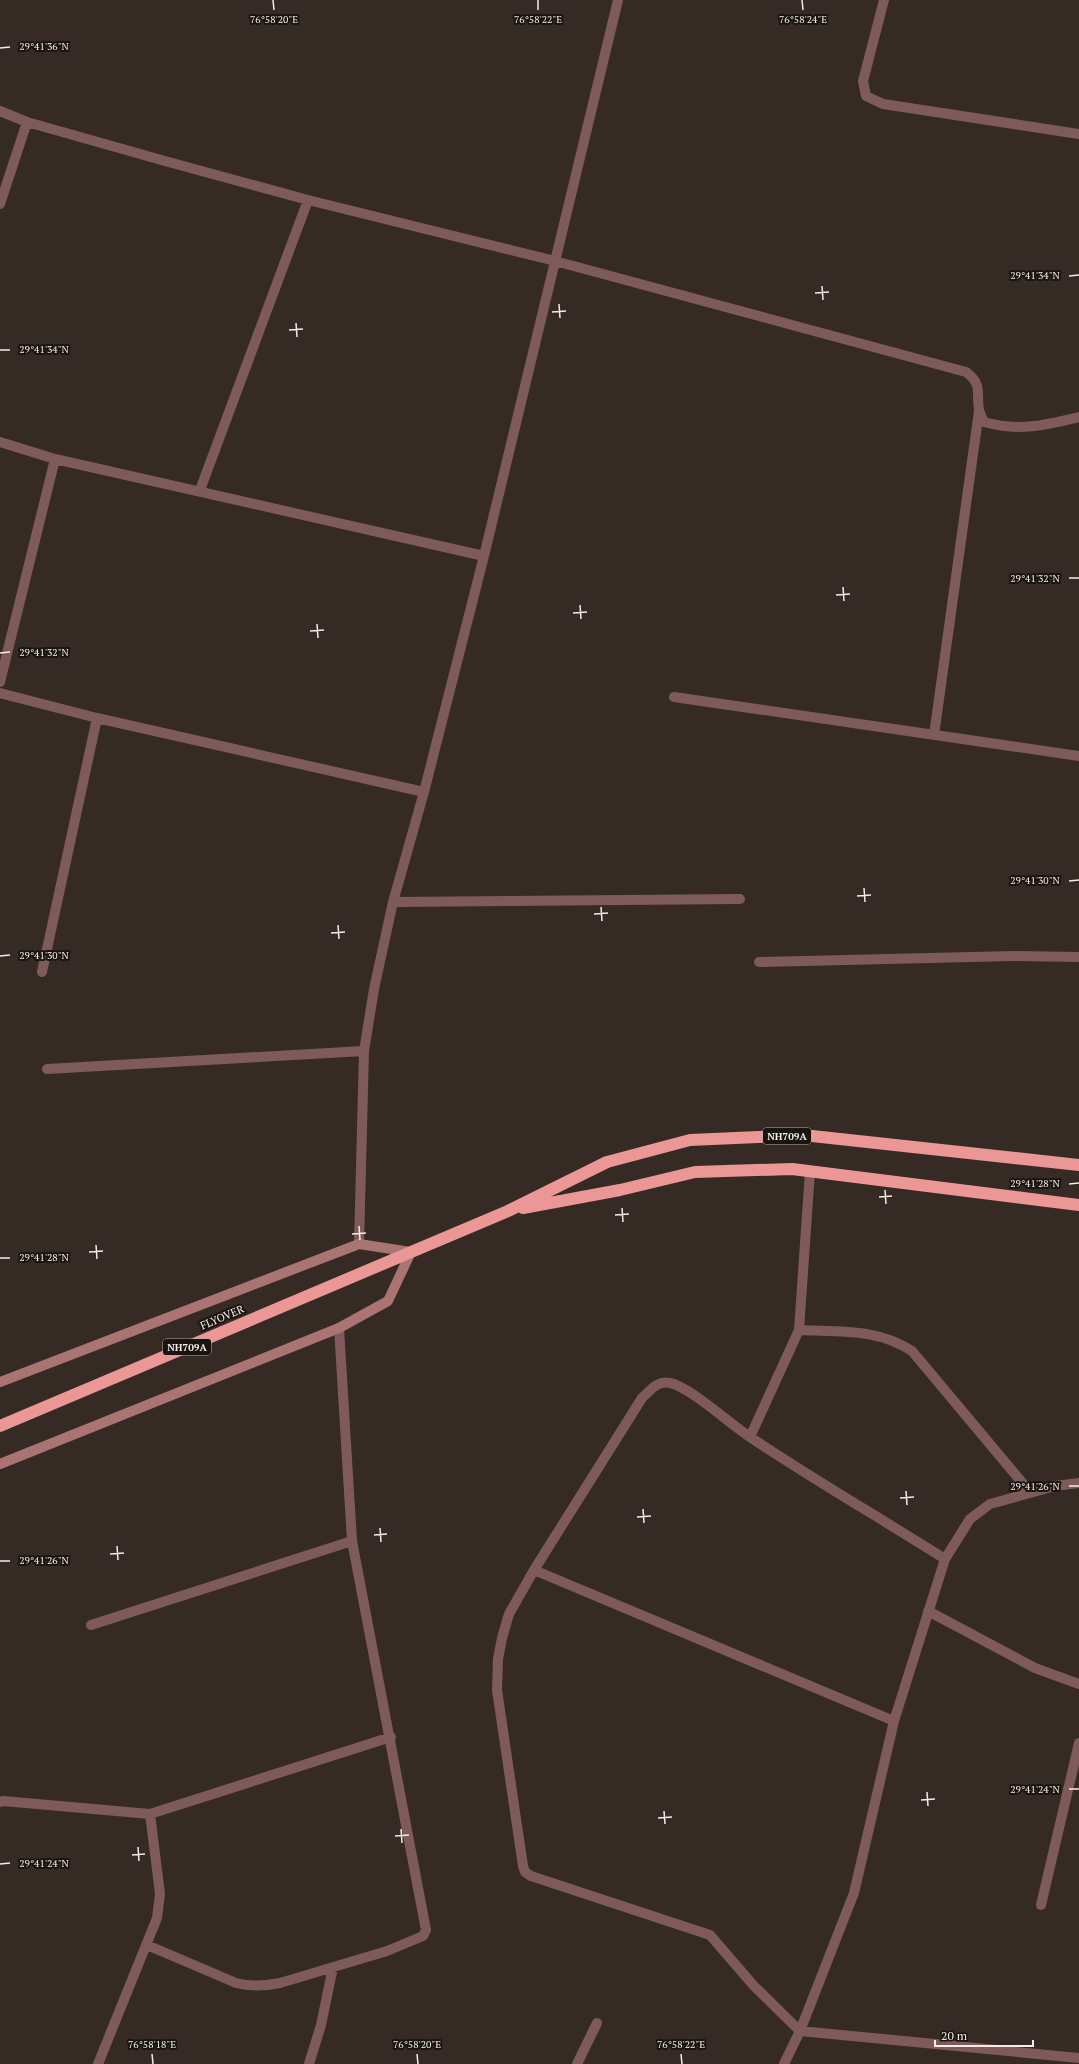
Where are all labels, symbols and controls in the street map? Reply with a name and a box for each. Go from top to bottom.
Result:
text: 76°58'20"E [250,13,298,26]
text: 76°58'22"E [514,13,562,26]
text: 76°58'24"E [779,13,827,26]
text: 29°41'36"N [19,40,69,53]
text: 29°41'34"N [1010,269,1060,282]
text: 29°41'34"N [19,343,69,356]
text: 29°41'32"N [1010,572,1060,585]
text: 29°41'32"N [19,646,69,659]
text: 29°41'30"N [1010,874,1060,887]
text: 29°41'30"N [19,949,69,962]
road number: NH709A [763,1128,811,1144]
text: 29°41'28"N [1010,1177,1060,1190]
text: 29°41'28"N [19,1251,69,1264]
street label: FLYOVER [198,1302,246,1332]
road number: NH709A [163,1339,211,1355]
text: 29°41'26"N [1010,1480,1060,1493]
text: 29°41'26"N [19,1554,69,1567]
text: 29°41'24"N [1010,1783,1060,1796]
text: 29°41'24"N [19,1857,69,1870]
scale bar [935,2022,1033,2048]
text: 20 m [941,2028,968,2043]
text: 76°58'18"E [128,2038,176,2051]
text: 76°58'20"E [393,2038,441,2051]
text: 76°58'22"E [657,2038,705,2051]

